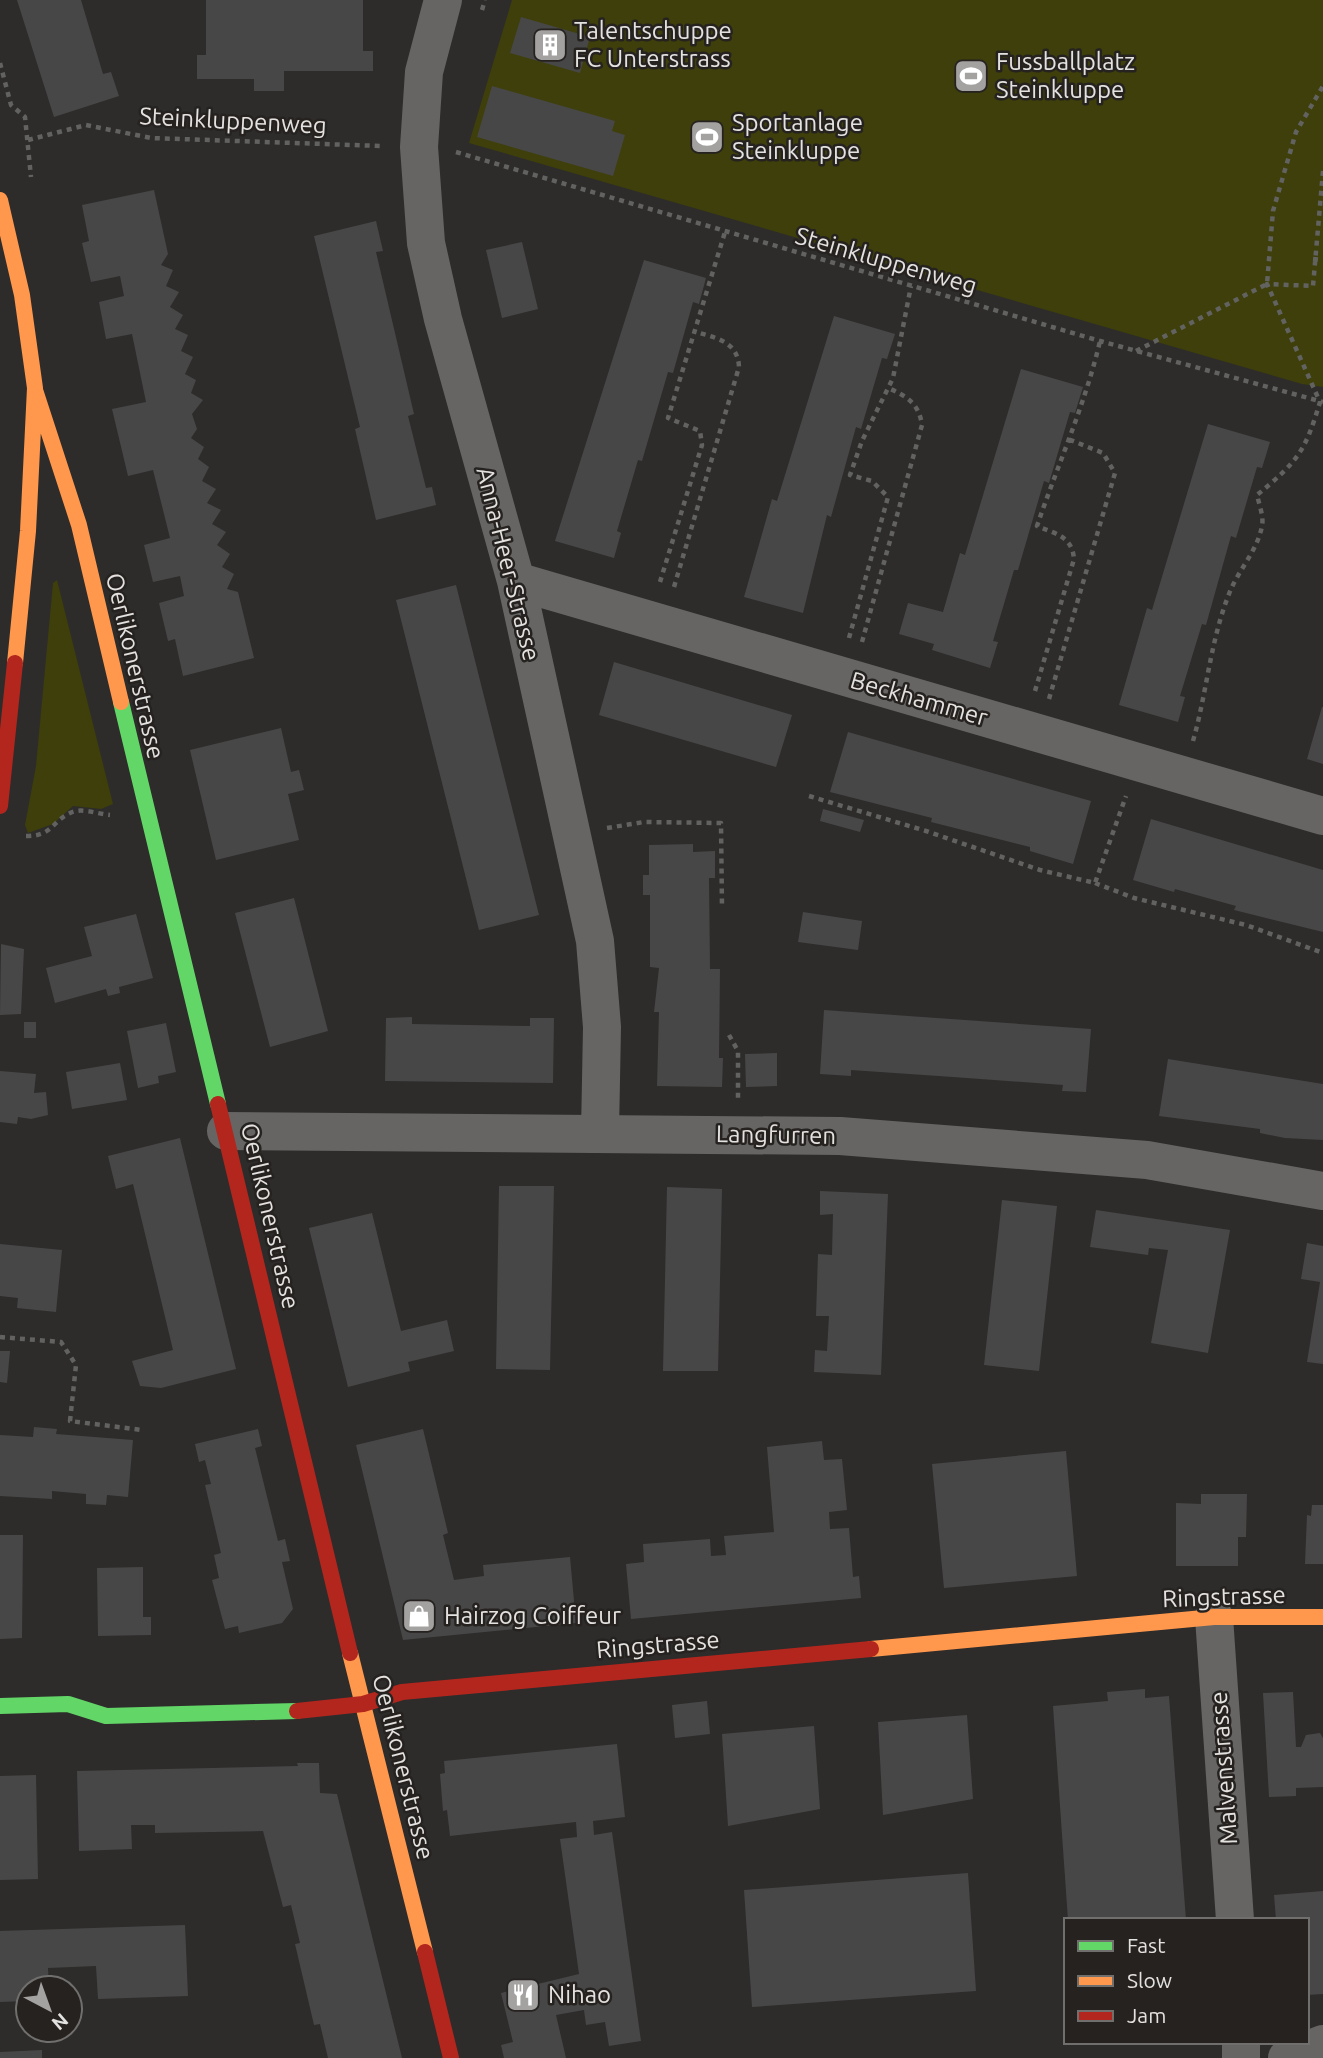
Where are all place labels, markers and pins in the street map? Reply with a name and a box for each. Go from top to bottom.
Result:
place label: Talentschuppe FC Unterstrass [574,17,732,72]
building icon: Talentschuppe FC Unterstrass [531,26,569,64]
place label: Fussballplatz Steinkluppe [996,48,1135,103]
sports icon: Fussballplatz Steinkluppe [952,57,990,95]
place label: Sportanlage Steinkluppe [732,109,863,164]
sports icon: Sportanlage Steinkluppe [688,118,726,156]
shop icon: Hairzog Coiffeur [400,1597,438,1635]
place label: Hairzog Coiffeur [444,1602,621,1629]
restaurant icon: Nihao [504,1976,542,2014]
place label: Nihao [548,1981,611,2008]

